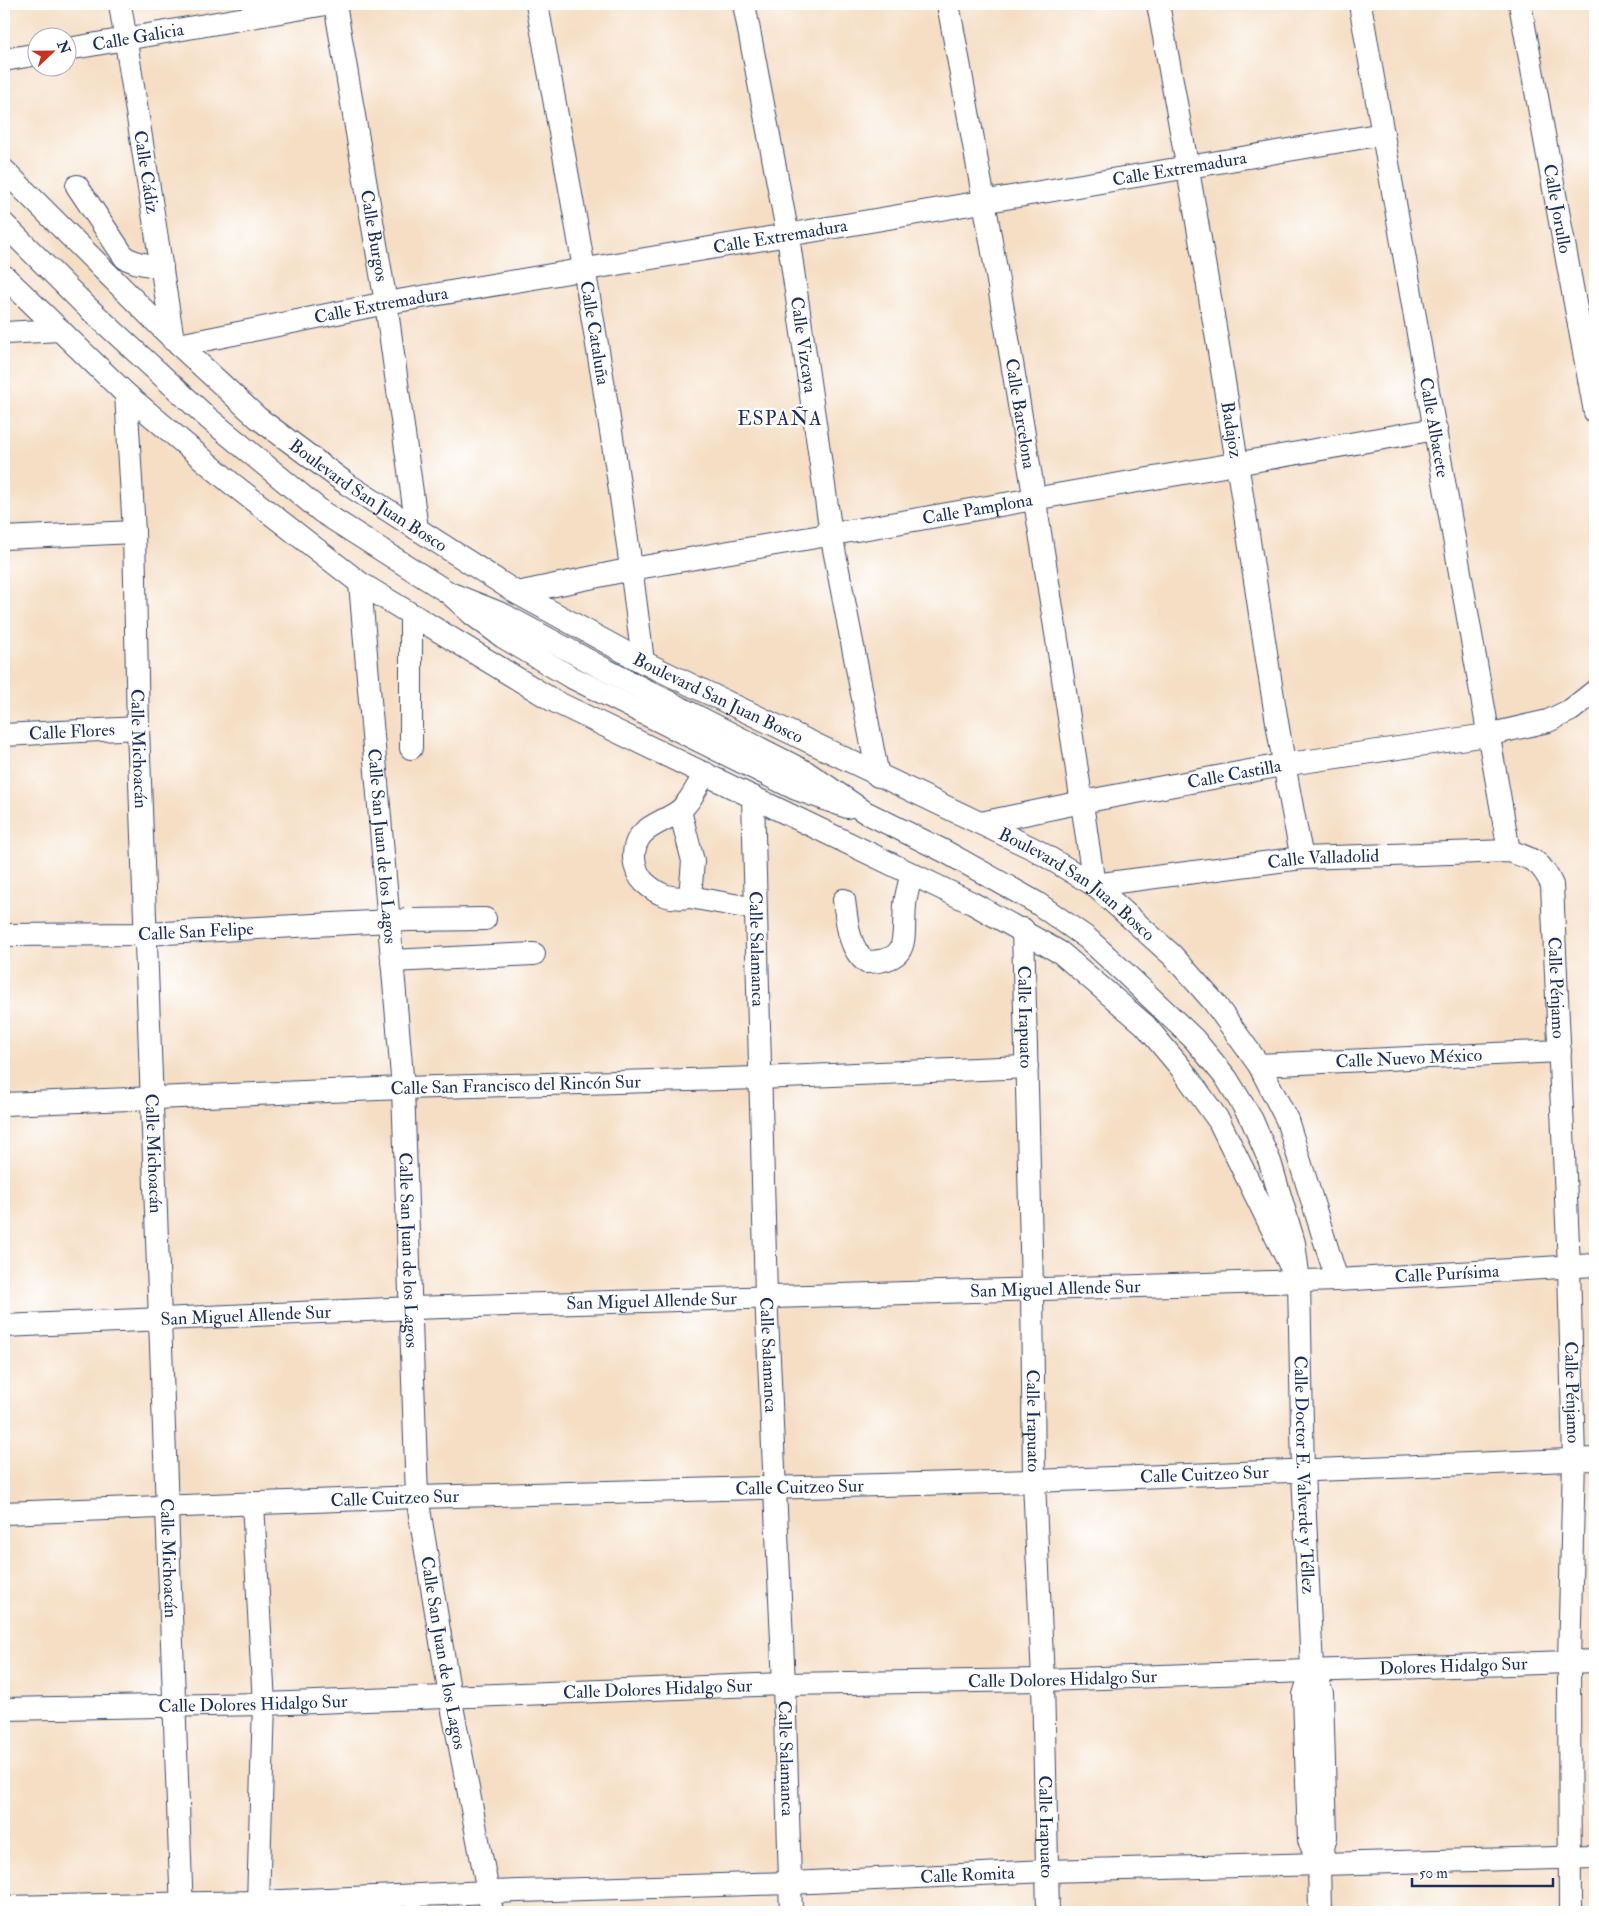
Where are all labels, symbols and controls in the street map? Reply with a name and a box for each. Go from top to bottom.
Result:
street label: Calle Galicia [91,18,186,57]
north arrow [28,28,78,78]
text: N [53,37,74,57]
street label: Calle Cádiz [128,129,164,216]
street label: Calle Extremadura [1111,146,1249,192]
street label: Calle Jorullo [1538,162,1577,256]
street label: Calle Burgos [355,188,393,283]
street label: Calle Extremadura [711,214,850,259]
street label: Calle Cataluña [574,279,615,387]
street label: Calle Extremadura [312,282,450,329]
street label: Calle Vizcaya [785,295,822,395]
street label: Calle Barcelona [999,357,1041,471]
street label: Calle Albacete [1414,376,1454,480]
street label: Badajoz [1215,400,1247,460]
district label: ESPAÑA [737,405,823,431]
street label: Boulevard San Juan Bosco [285,434,452,558]
street label: Calle Pamplona [921,488,1035,530]
street label: Boulevard San Juan Bosco [629,648,807,749]
street label: Calle Michoacán [125,689,152,809]
street label: Calle Flores [28,718,115,746]
street label: Calle San Juan de los Lagos [362,748,402,945]
street label: Calle Castilla [1186,754,1284,794]
street label: Boulevard San Juan Bosco [995,823,1160,946]
street label: Calle Valladolid [1266,844,1380,874]
street label: Calle Salamanca [743,891,769,1008]
street label: Calle San Felipe [138,917,255,946]
street label: Calle Pénjamo [1542,936,1570,1039]
street label: Calle Irapuato [1012,965,1038,1069]
street label: Calle Nuevo México [1335,1044,1483,1073]
street label: Calle San Francisco del Rincón Sur [390,1070,641,1100]
street label: Calle Michoacán [140,1093,167,1214]
street label: Calle San Juan de los Lagos [393,1152,423,1348]
street label: Calle Purísima [1394,1260,1501,1289]
street label: San Miguel Allende Sur [970,1275,1141,1303]
street label: San Miguel Allende Sur [566,1287,737,1315]
street label: Calle Salamanca [754,1296,782,1414]
street label: San Miguel Allende Sur [160,1301,332,1331]
street label: Calle Pénjamo [1559,1341,1585,1444]
street label: Calle Doctor E. Valverde y Téllez [1289,1355,1320,1595]
street label: Calle Irapuato [1021,1369,1045,1473]
street label: Calle Cuitzeo Sur [1140,1461,1269,1489]
street label: Calle Cuitzeo Sur [735,1474,864,1501]
street label: Calle Cuitzeo Sur [330,1485,460,1512]
street label: Calle Michoacán [155,1498,182,1619]
street label: Calle San Juan de los Lagos [415,1554,471,1751]
street label: Dolores Hidalgo Sur [1379,1652,1528,1680]
street label: Calle Dolores Hidalgo Sur [968,1665,1158,1693]
street label: Calle Dolores Hidalgo Sur [563,1674,753,1704]
street label: Calle Dolores Hidalgo Sur [158,1690,348,1718]
street label: Calle Salamanca [773,1700,799,1817]
street label: Calle Irapuato [1033,1775,1058,1879]
scale bar [1412,1856,1553,1888]
street label: Calle Romita [920,1861,1016,1889]
text: 50 m [1419,1864,1448,1883]

